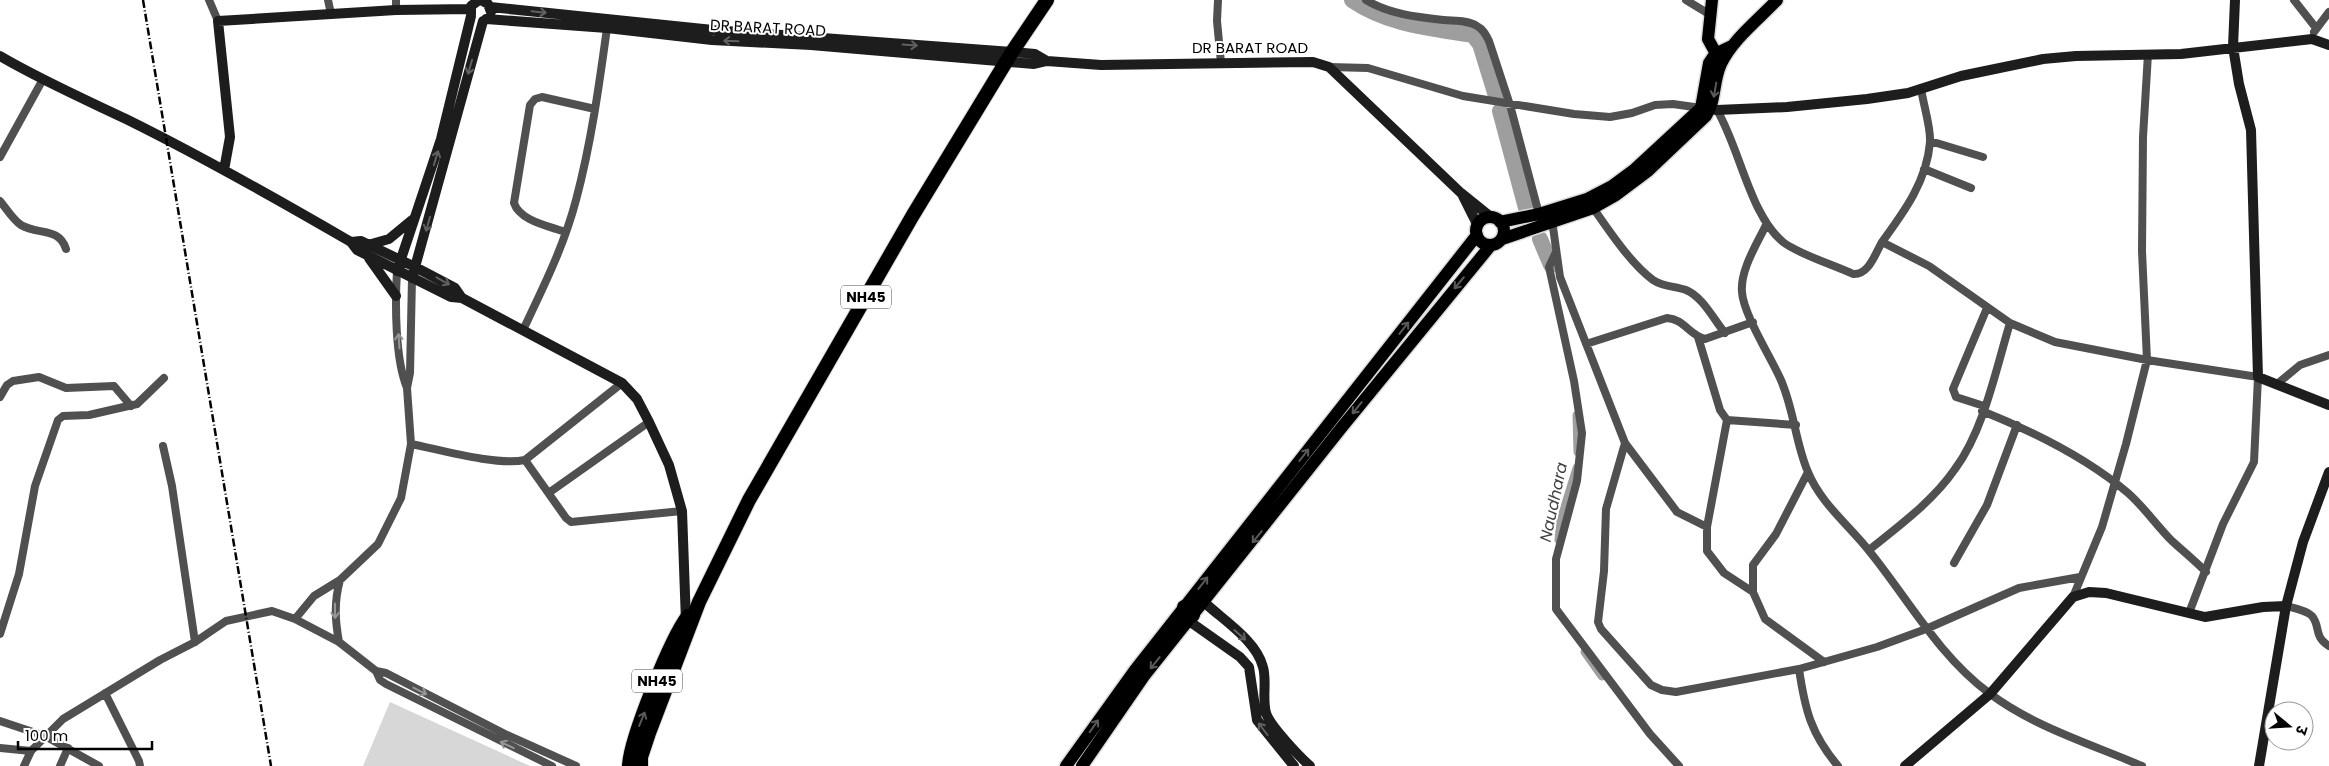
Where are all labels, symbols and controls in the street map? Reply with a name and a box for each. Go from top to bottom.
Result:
one-way arrow [530,7,546,17]
street label: DR BARAT ROAD [710,14,827,41]
one-way arrow [723,36,739,45]
street label: DR BARAT ROAD [1192,37,1308,58]
one-way arrow [901,40,917,49]
one-way arrow [464,59,474,75]
one-way arrow [1709,82,1719,98]
one-way arrow [431,151,441,167]
one-way arrow [422,216,432,232]
one-way arrow [1454,276,1465,289]
one-way arrow [435,277,449,287]
road number: NH45 [841,286,891,308]
one-way arrow [1399,321,1410,334]
one-way arrow [394,333,403,349]
one-way arrow [1351,402,1362,415]
one-way arrow [1298,449,1309,462]
water label: Naudhara [1534,460,1573,544]
one-way arrow [1251,530,1262,543]
one-way arrow [1198,577,1209,590]
one-way arrow [330,602,340,619]
one-way arrow [1234,629,1247,641]
one-way arrow [1149,656,1160,669]
road number: NH45 [632,669,682,692]
one-way arrow [413,686,428,696]
north arrow [2264,701,2314,751]
one-way arrow [638,712,647,727]
scale bar [18,718,151,750]
one-way arrow [1089,719,1099,733]
one-way arrow [1258,722,1268,736]
text: उ [2290,722,2312,738]
text: 100 m [25,725,68,746]
one-way arrow [500,740,515,750]

